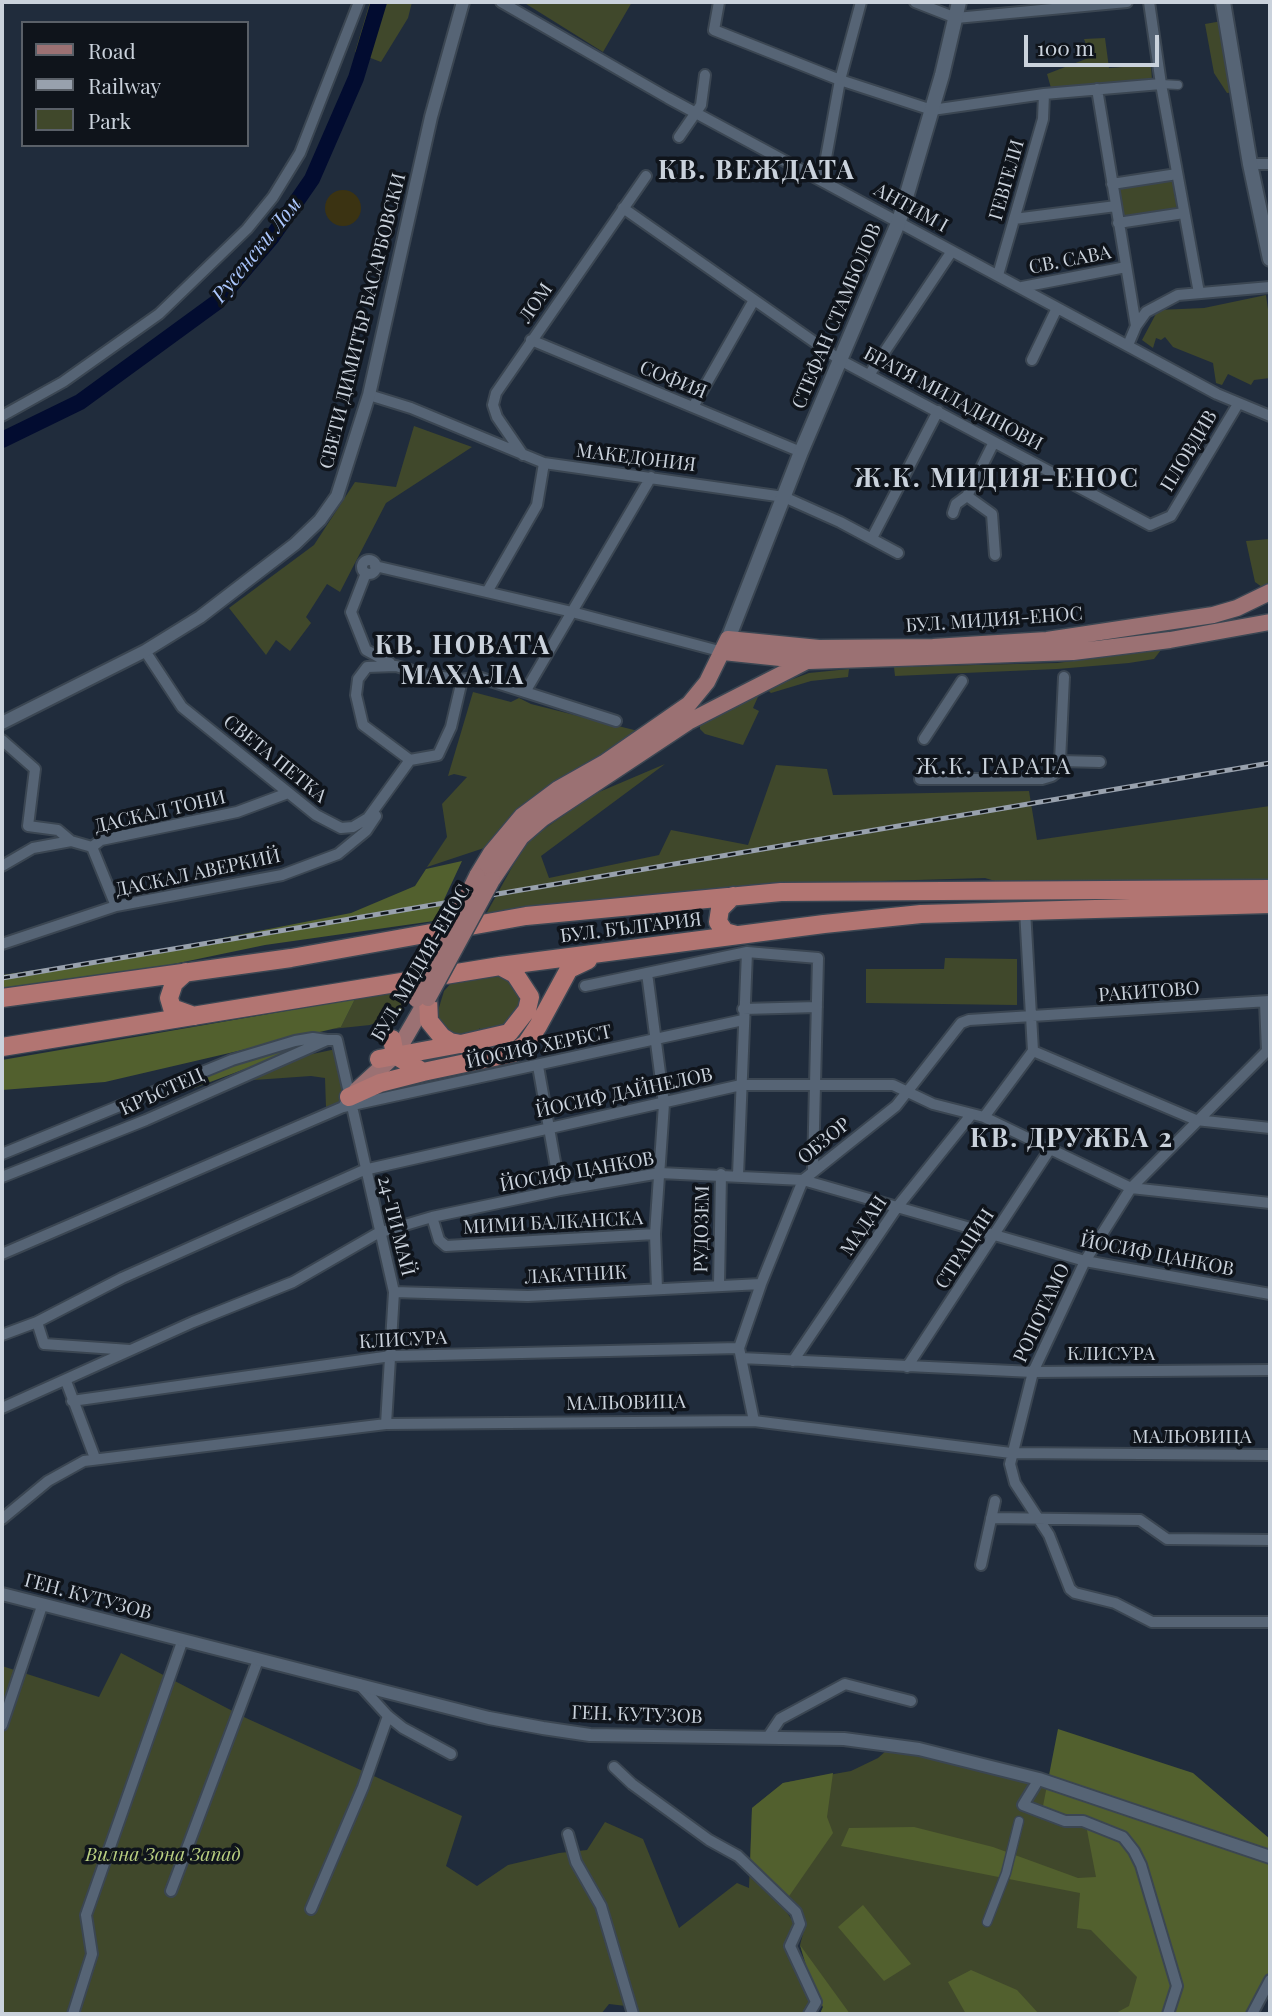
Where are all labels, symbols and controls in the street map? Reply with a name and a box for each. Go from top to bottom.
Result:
legend [21,21,248,147]
scale bar [1027,21,1162,65]
text: 100 m [1037,33,1094,61]
text: Road [88,36,136,64]
text: Railway [88,71,161,99]
text: Park [88,106,131,134]
street label: ГЕВГЕЛИ [985,137,1029,223]
district label: КВ. ВЕЖДАТА [659,155,855,187]
street label: СВЕТИ ДИМИТЪР БАСАРБОВСКИ [315,171,411,471]
street label: АНТИМ I [870,178,952,238]
water label: Русенски Лом [207,192,307,308]
street label: СТЕФАН СТАМБОЛОВ [788,220,886,412]
street label: СВ. САВА [1027,241,1113,279]
street label: ЛОМ [514,279,558,327]
street label: БРАТЯ МИЛАДИНОВИ [860,342,1046,456]
street label: СОФИЯ [636,356,710,404]
street label: ПЛОВДИВ [1156,406,1222,496]
street label: МАКЕДОНИЯ [575,439,697,477]
district label: Ж.К. МИДИЯ-ЕНОС [856,463,1138,495]
street label: БУЛ. МИДИЯ-ЕНОС [905,602,1083,638]
district label: КВ. НОВАТА МАХАЛА [376,630,550,692]
street label: СВЕТА ПЕТКА [219,710,331,808]
district label: Ж.К. ГАРАТА [917,753,1071,781]
street label: ДАСКАЛ ТОНИ [92,786,228,838]
street label: ДАСКАЛ АВЕРКИЙ [113,844,283,902]
street label: БУЛ. МИДИЯ-ЕНОС [367,880,475,1046]
street label: БУЛ. БЪЛГАРИЯ [559,908,703,948]
street label: РАКИТОВО [1098,977,1200,1007]
street label: ЙОСИФ ХЕРБСТ [464,1020,614,1074]
street label: ЙОСИФ ДАЙНЕЛОВ [533,1063,715,1123]
street label: КРЪСТЕЦ [117,1064,207,1120]
street label: ОБЗОР [793,1113,855,1169]
district label: КВ. ДРУЖБА 2 [971,1123,1173,1155]
street label: ЙОСИФ ЦАНКОВ [498,1147,656,1197]
street label: 24-ТИ МАЙ [373,1173,419,1279]
street label: РУДОЗЕМ [690,1185,714,1273]
street label: МАДАН [836,1192,892,1260]
street label: СТРАЦИН [931,1205,999,1293]
street label: МИМИ БАЛКАНСКА [462,1207,644,1239]
street label: ЙОСИФ ЦАНКОВ [1078,1229,1236,1281]
street label: РОПОТАМО [1009,1260,1075,1366]
street label: ЛАКАТНИК [524,1261,628,1289]
street label: КЛИСУРА [358,1326,448,1354]
street label: КЛИСУРА [1067,1343,1155,1365]
street label: МАЛЬОВИЦА [566,1391,686,1415]
street label: МАЛЬОВИЦА [1132,1426,1252,1448]
street label: ГЕН. КУТУЗОВ [22,1569,154,1625]
street label: ГЕН. КУТУЗОВ [571,1701,703,1729]
park label: Вилна Зона Запад [85,1844,241,1866]

